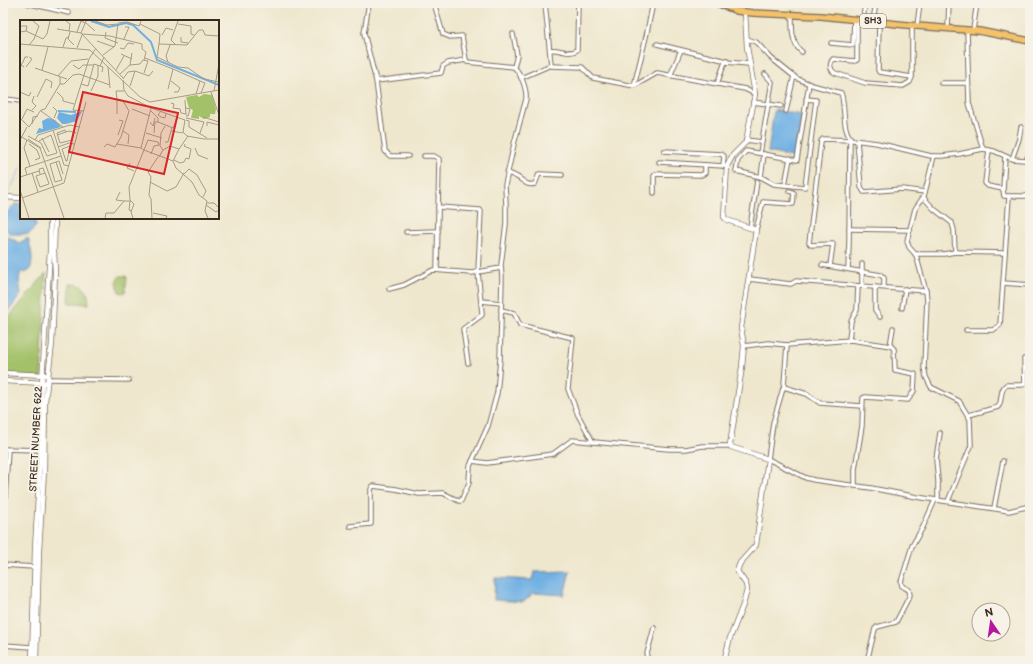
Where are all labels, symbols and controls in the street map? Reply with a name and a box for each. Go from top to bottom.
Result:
road number: SH3 [860,14,886,28]
inset map [20,20,219,219]
street label: STREET NUMBER 622 [27,386,45,492]
north arrow [971,602,1011,642]
text: N [983,605,994,620]

